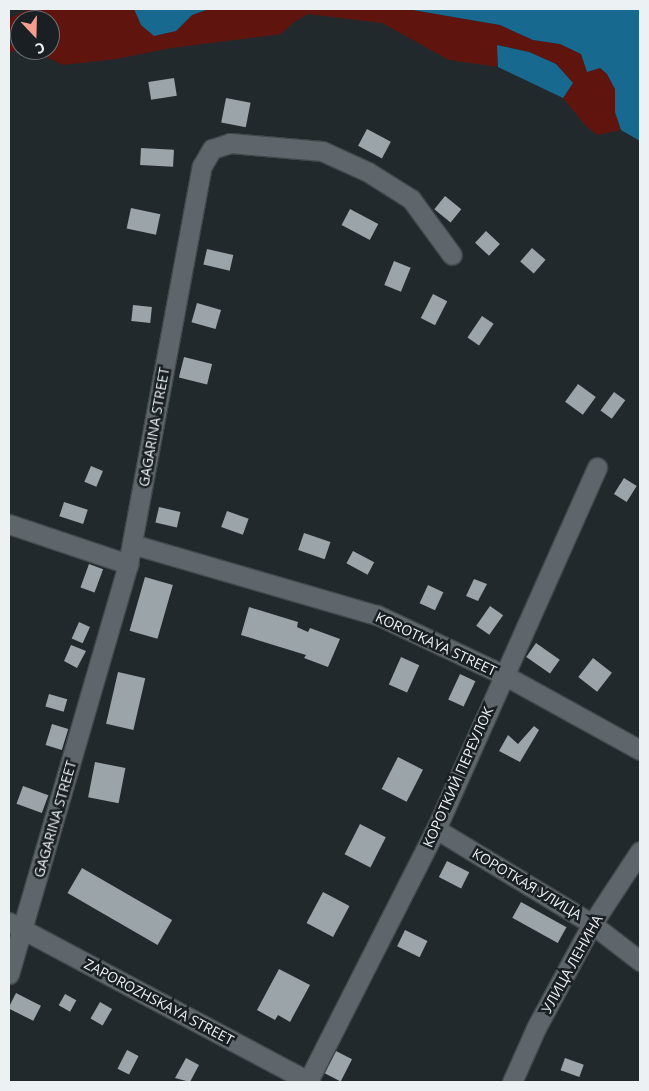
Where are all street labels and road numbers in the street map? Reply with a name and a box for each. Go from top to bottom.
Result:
street label: GAGARINA STREET [135,366,173,488]
street label: KOROTKAYA STREET [373,609,499,679]
street label: КОРОТКИЙ ПЕРЕУЛОК [419,704,497,850]
street label: GAGARINA STREET [30,759,80,879]
street label: КОРОТКАЯ УЛИЦА [469,845,585,923]
street label: УЛИЦА ЛЕНИНА [538,912,606,1016]
street label: ZAPOROZHSKAYA STREET [81,955,237,1049]

